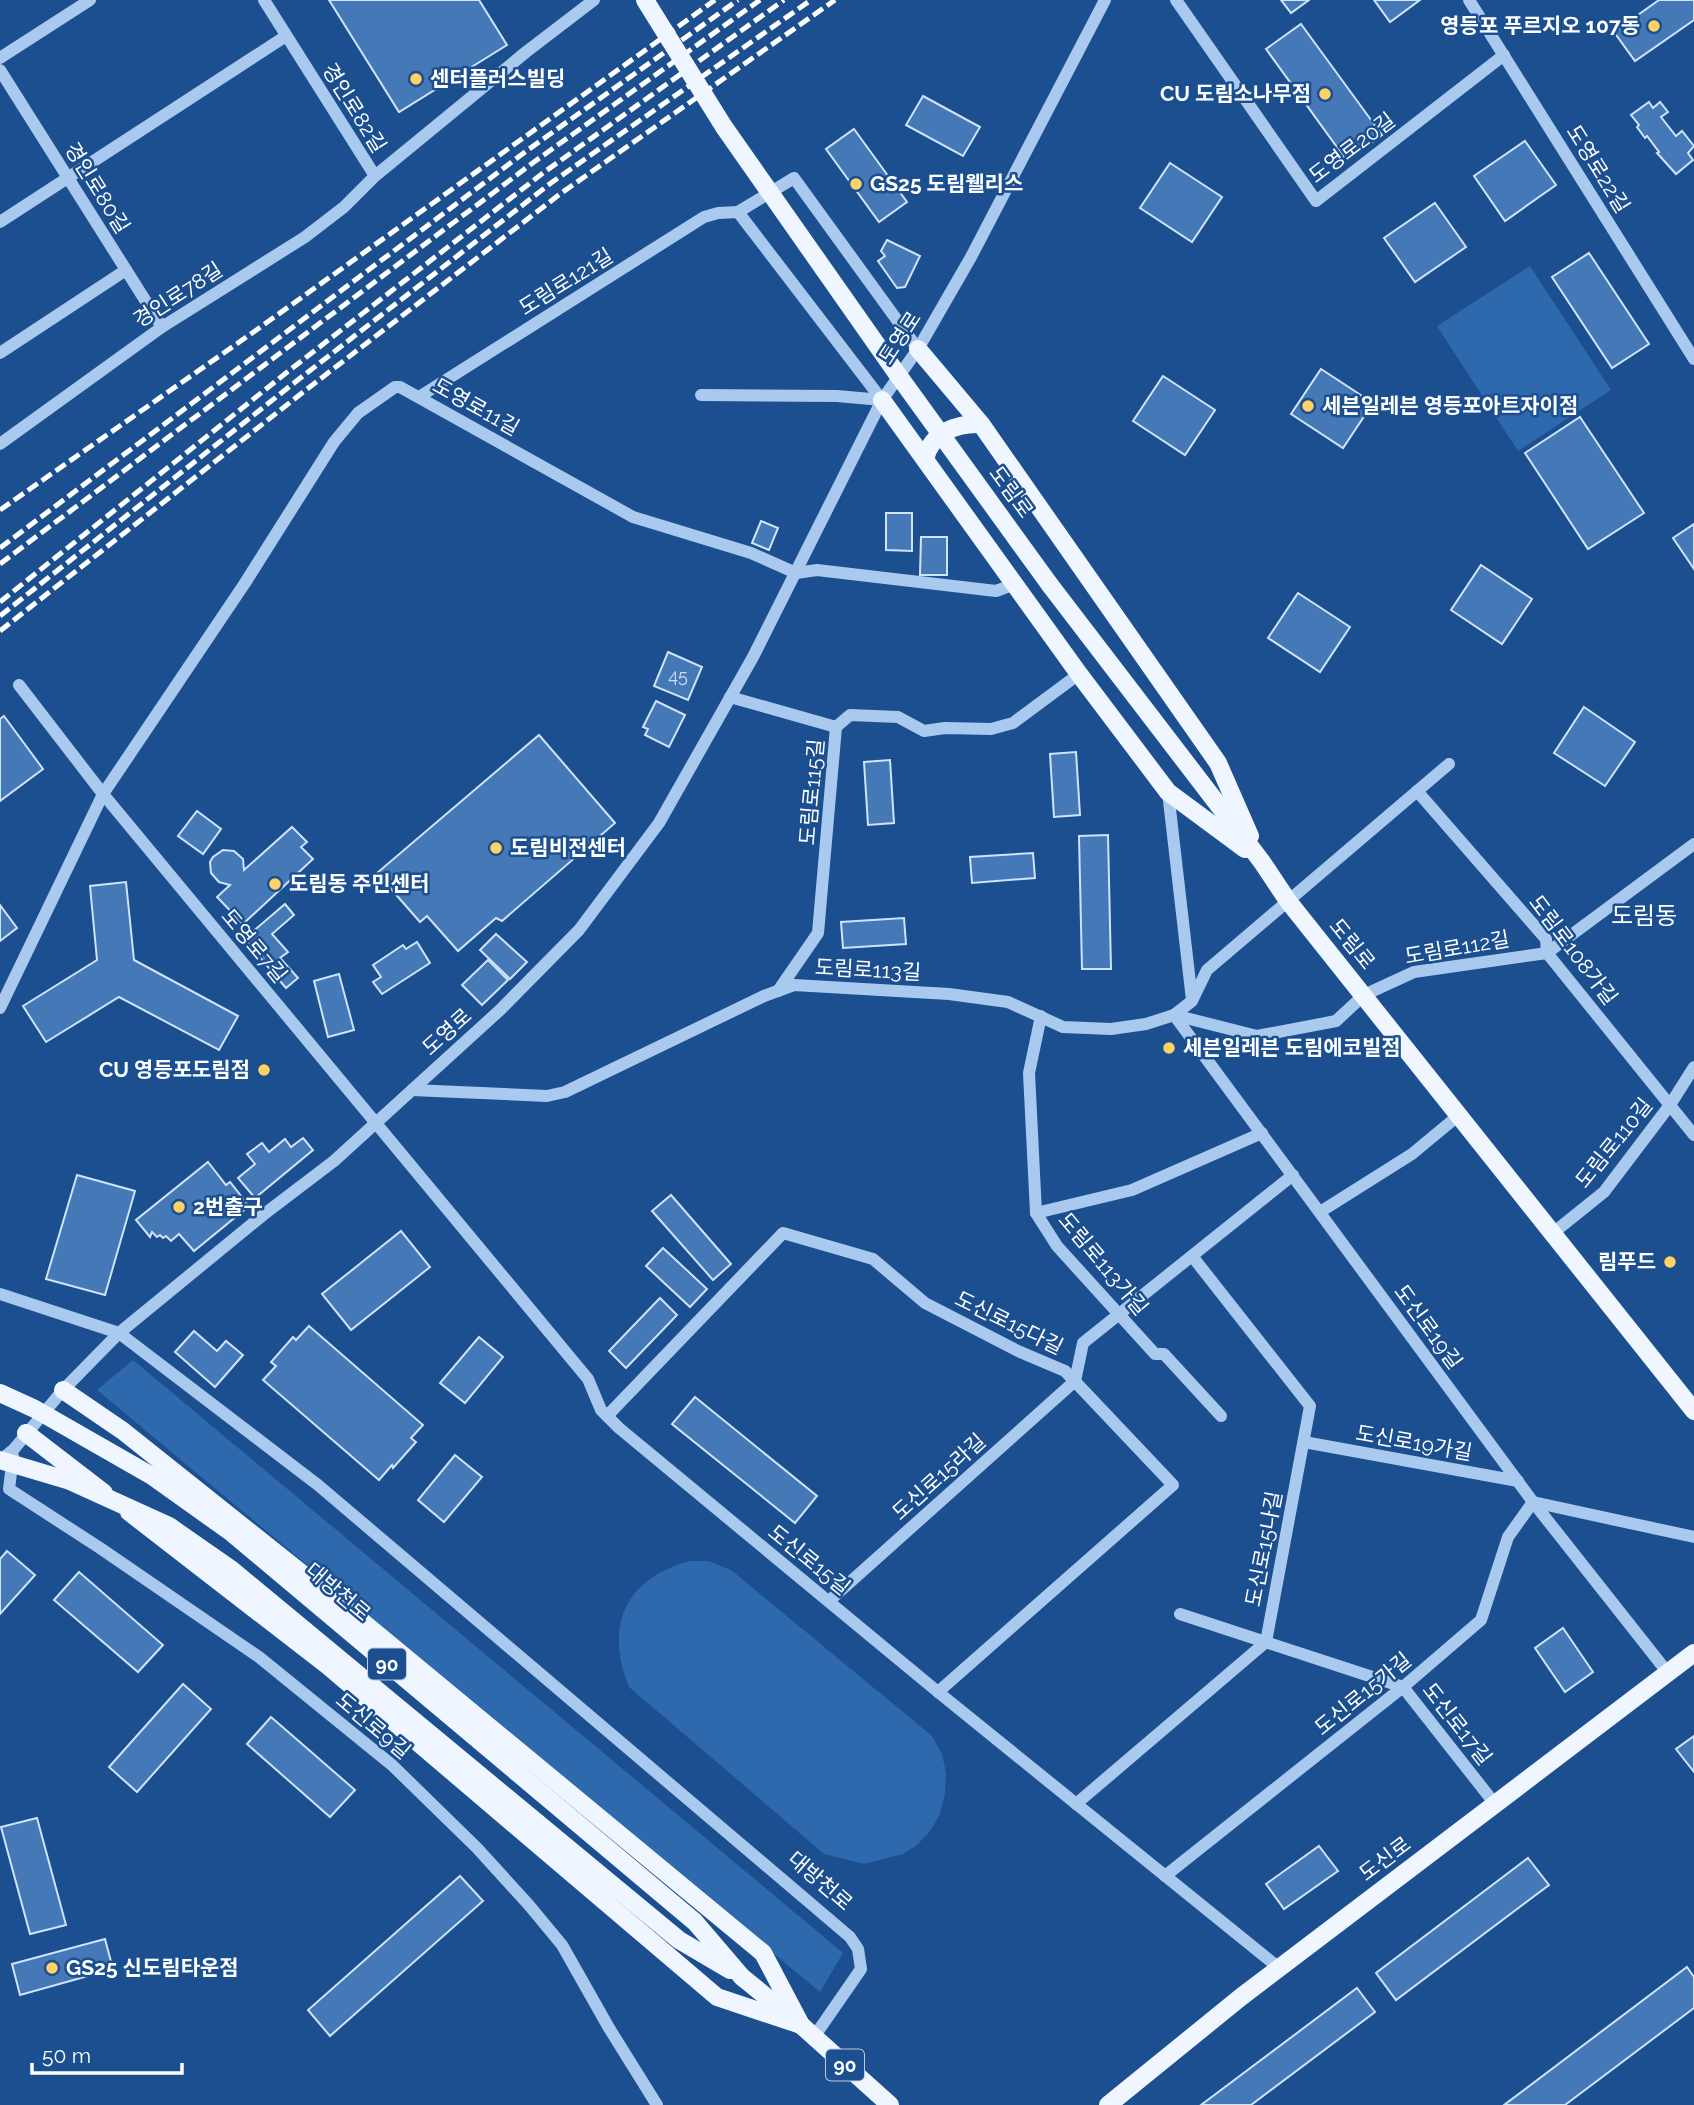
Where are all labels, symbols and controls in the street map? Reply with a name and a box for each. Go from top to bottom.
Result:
place label: 영등포 푸르지오 107동 [1440,13,1640,38]
marker: 영등포 푸르지오 107동 [1646,18,1662,34]
street label: 경인로82길 [317,58,392,157]
place label: 센터플러스빌딩 [430,66,565,91]
marker: 센터플러스빌딩 [408,71,424,87]
place label: CU 도림소나무점 [1160,81,1311,106]
marker: CU 도림소나무점 [1317,86,1333,102]
street label: 도영로20길 [1304,107,1400,188]
street label: 도영로22길 [1562,120,1635,217]
street label: 경인로80길 [60,138,135,238]
place label: GS25 도림웰리스 [870,171,1023,196]
marker: GS25 도림웰리스 [848,176,864,192]
street label: 도림로121길 [514,243,617,320]
street label: 경인로78길 [129,257,227,333]
street label: 도영로 [873,307,926,369]
street label: 도영로11길 [429,373,524,441]
place label: 세븐일레븐 영등포아트자이점 [1322,393,1578,418]
marker: 세븐일레븐 영등포아트자이점 [1300,398,1316,414]
street label: 도림로 [984,461,1039,523]
house number: 45 [668,665,688,686]
street label: 도림로115길 [794,738,829,846]
place label: 도림비전센터 [510,835,626,860]
marker: 도림비전센터 [488,840,504,856]
place label: 도림동 주민센터 [289,871,429,896]
marker: 도림동 주민센터 [267,876,283,892]
street label: 도림로108가길 [1524,890,1623,1009]
district label: 도림동 [1611,901,1677,930]
street label: 도영로7길 [216,904,292,988]
street label: 도림로 [1324,913,1380,974]
street label: 도림로112길 [1402,926,1511,969]
street label: 도림로113길 [814,954,922,985]
street label: 도영로 [417,1003,477,1060]
place label: 세븐일레븐 도림에코빌점 [1183,1035,1401,1060]
marker: 세븐일레븐 도림에코빌점 [1161,1040,1177,1056]
place label: CU 영등포도림점 [99,1057,250,1082]
marker: CU 영등포도림점 [256,1062,272,1078]
street label: 도림로110길 [1570,1093,1657,1193]
place label: 2번출구 [193,1194,263,1219]
marker: 2번출구 [171,1199,187,1215]
street label: 도림로113가길 [1053,1207,1153,1320]
place label: 림푸드 [1598,1249,1656,1274]
marker: 림푸드 [1662,1254,1678,1270]
street label: 도신로19길 [1389,1279,1467,1374]
street label: 도신로15다길 [951,1286,1067,1359]
street label: 도신로19가길 [1354,1420,1474,1465]
street label: 도신로15라길 [887,1428,991,1525]
street label: 도신로15나길 [1240,1489,1287,1609]
street label: 도신로15길 [763,1519,855,1600]
street label: 대방천로 [301,1557,376,1626]
street label: 도신로15가길 [1309,1647,1416,1740]
road number: 90 [368,1648,406,1680]
street label: 도신로17길 [1418,1678,1497,1770]
street label: 도신로9길 [331,1687,416,1764]
street label: 도신로 [1354,1831,1415,1886]
street label: 대방천로 [783,1846,858,1915]
place label: GS25 신도림타운점 [66,1955,239,1980]
marker: GS25 신도림타운점 [44,1960,60,1976]
scale bar [32,2032,182,2076]
text: 50 m [42,2043,91,2068]
road number: 90 [826,2050,864,2080]

